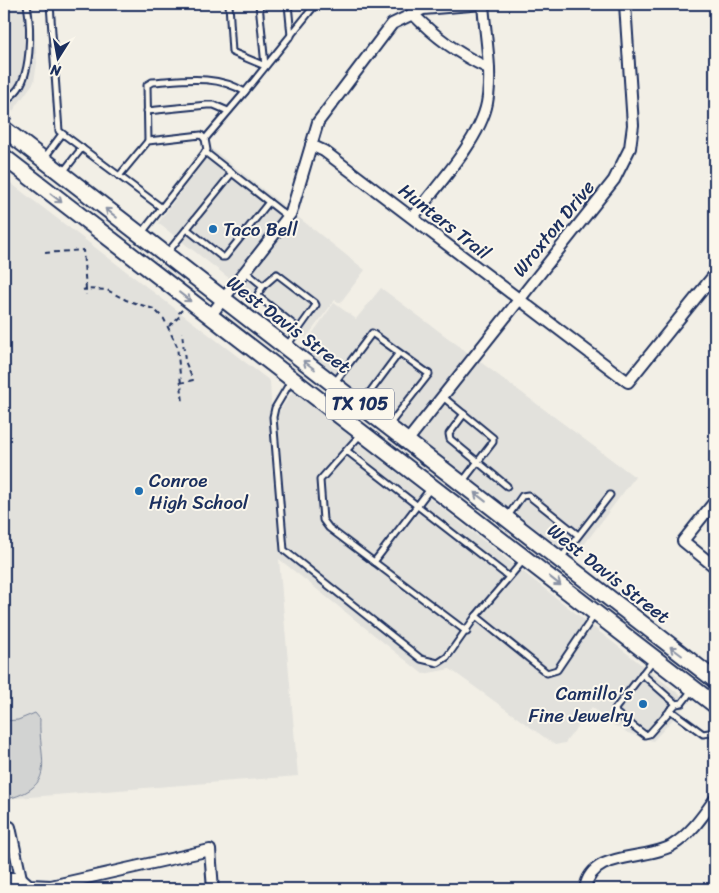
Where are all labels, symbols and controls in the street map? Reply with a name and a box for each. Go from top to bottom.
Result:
north arrow [32,32,82,82]
text: N [48,57,64,84]
street label: Wroxton Drive [504,172,603,284]
street label: Hunters Trail [391,174,499,269]
one-way arrow [49,192,62,203]
one-way arrow [105,207,118,218]
place label: Taco Bell [223,213,298,246]
marker: Taco Bell [207,223,219,235]
street label: West Davis Street [219,266,358,382]
one-way arrow [178,291,191,302]
one-way arrow [303,360,316,371]
road number: TX 105 [326,388,394,419]
place label: Conroe High School [149,464,249,519]
marker: Conroe High School [133,485,145,497]
one-way arrow [473,491,486,502]
street label: West Davis Street [540,514,678,632]
one-way arrow [548,576,561,587]
one-way arrow [670,645,683,656]
place label: Camillo's Fine Jewelry [528,677,633,732]
marker: Camillo's Fine Jewelry [637,698,649,710]

